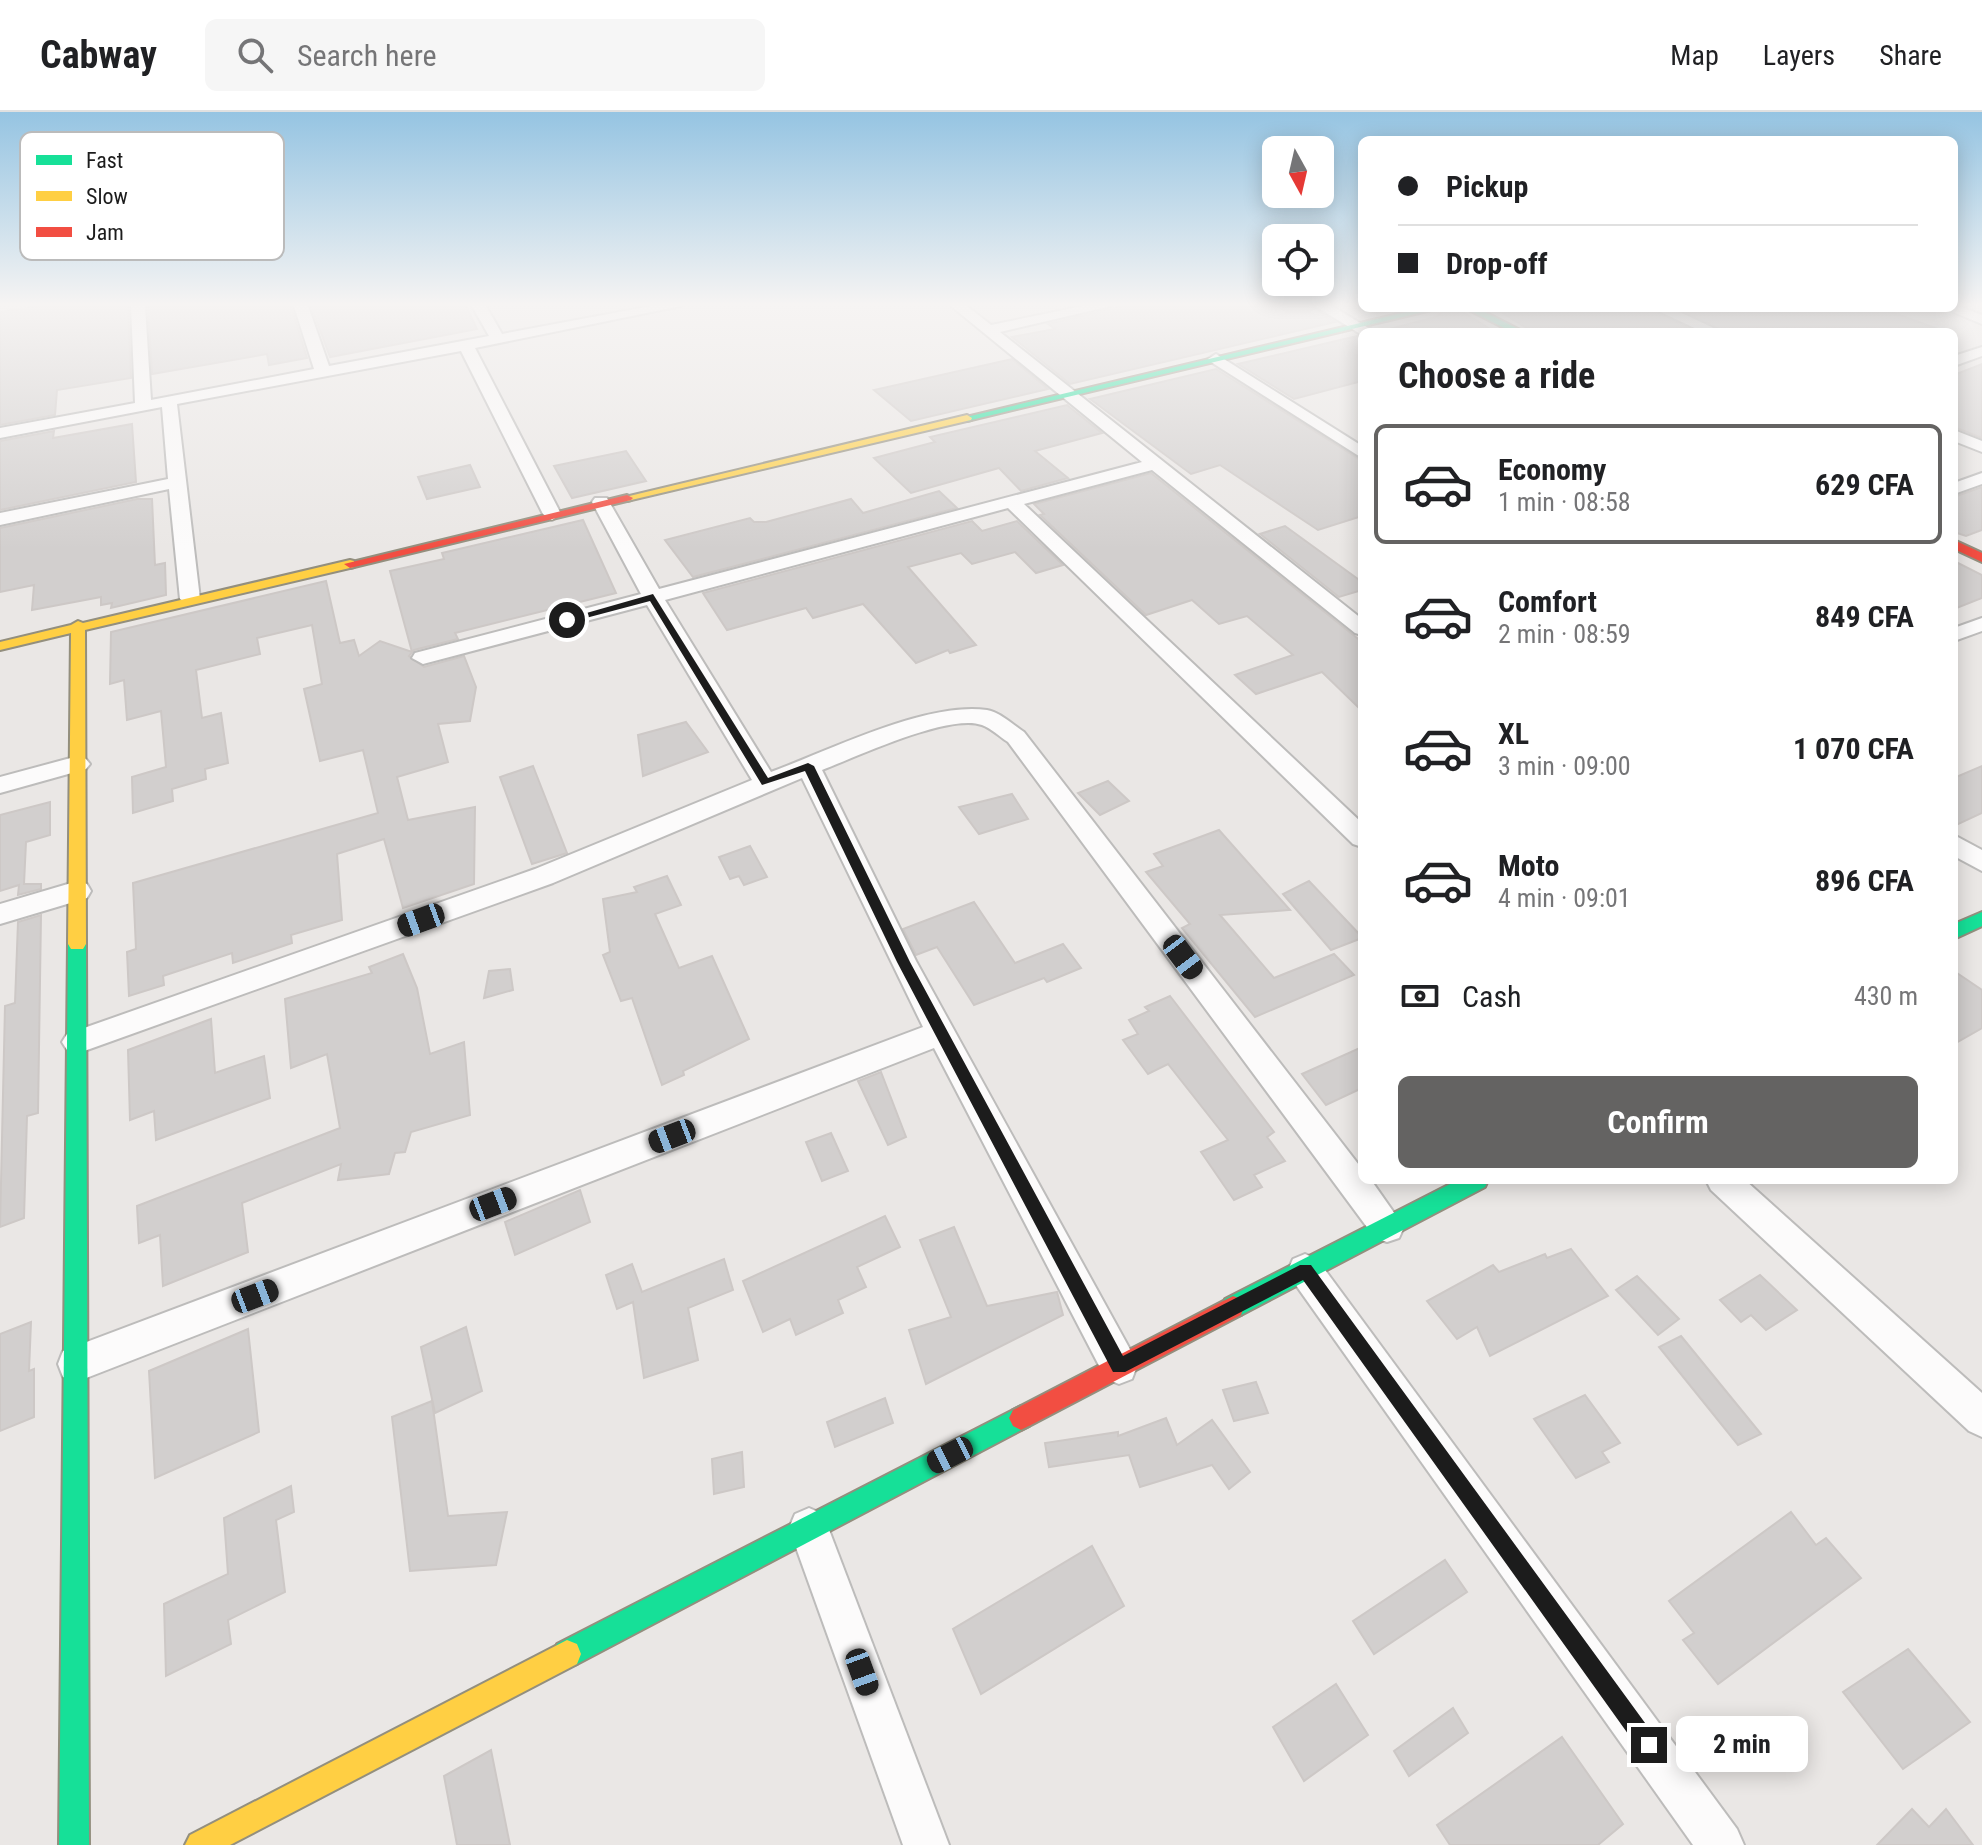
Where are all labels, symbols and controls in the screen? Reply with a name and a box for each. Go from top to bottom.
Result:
search box [205,19,765,91]
text: Cabway [40,33,157,77]
icon: search [233,33,277,77]
text: Search here [297,38,437,73]
text: Map [1670,39,1719,72]
text: Layers [1763,39,1835,72]
text: Share [1879,39,1942,72]
legend [20,132,284,260]
north arrow [1262,136,1334,208]
map controls [1262,136,1334,296]
text: Fast [86,148,123,173]
text: Pickup [1446,169,1528,204]
text: Slow [86,184,128,209]
text: Jam [86,220,124,245]
button: locate [1262,224,1334,296]
text: Drop-off [1446,246,1548,281]
text: Choose a ride [1398,355,1595,397]
icon: car [1402,448,1474,520]
text: Economy [1498,452,1606,487]
text: 629 CFA [1815,467,1914,502]
text: 1 min · 08:58 [1498,487,1631,517]
icon: car [1402,580,1474,652]
text: Comfort [1498,584,1597,619]
text: 849 CFA [1815,599,1914,634]
route start [549,602,585,638]
text: 2 min · 08:59 [1498,619,1631,649]
icon: car [1402,712,1474,784]
text: XL [1498,716,1529,751]
text: 1 070 CFA [1793,731,1914,766]
text: 3 min · 09:00 [1498,751,1631,781]
icon: car [1402,844,1474,916]
text: Moto [1498,848,1559,883]
text: 896 CFA [1815,863,1914,898]
text: 4 min · 09:01 [1498,883,1631,913]
car [394,901,448,939]
car [1159,931,1207,983]
icon: cash [1398,974,1442,1018]
text: Cash [1462,979,1522,1014]
text: 430 m [1854,981,1918,1011]
button: Confirm [1398,1076,1918,1168]
car [645,1116,699,1156]
car [466,1184,520,1224]
car [228,1276,282,1316]
car [923,1433,977,1477]
car [843,1645,881,1699]
callout: 2 min [1677,1717,1809,1773]
route end [1631,1727,1667,1763]
text: 2 min [1713,1729,1771,1759]

